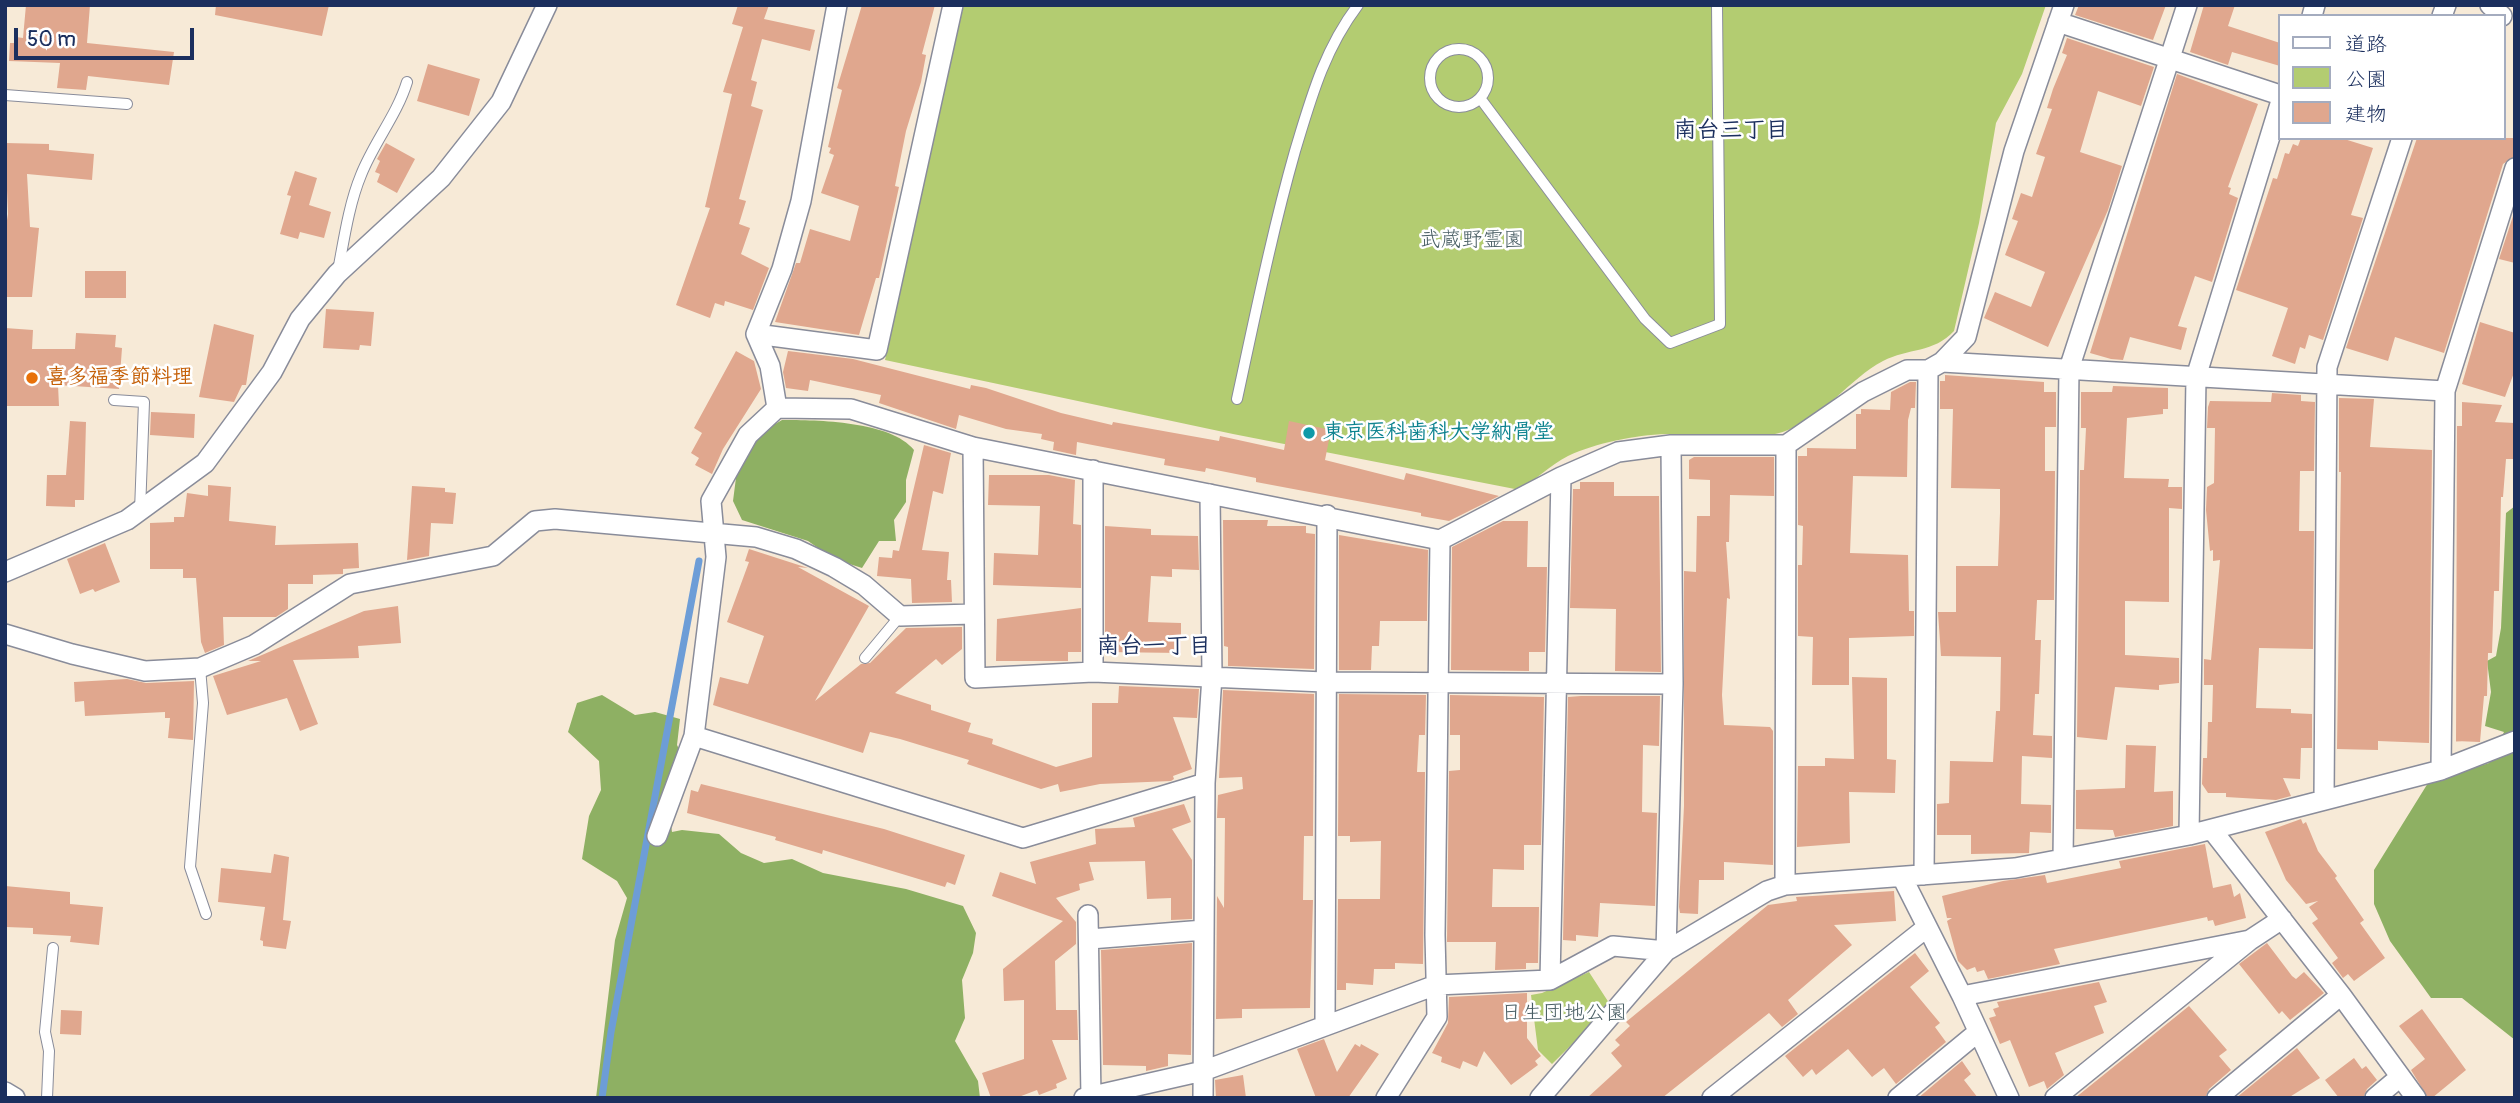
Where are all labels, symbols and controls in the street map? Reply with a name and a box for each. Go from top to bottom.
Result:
scale bar [18,14,198,58]
legend [2278,14,2506,140]
text: 50 m [27,26,76,53]
text: 道路 [2345,31,2387,58]
text: 公園 [2345,66,2387,93]
text: 建物 [2345,101,2387,128]
district label: 南台三丁目 [1674,117,1788,145]
park label: 武蔵野霊園 [1420,228,1524,254]
place label: 喜多福季節料理 [46,365,193,391]
marker: 喜多福季節料理 [24,370,40,386]
place label: 東京医科歯科大学納骨堂 [1323,420,1554,446]
marker: 東京医科歯科大学納骨堂 [1301,425,1317,441]
district label: 南台一丁目 [1097,633,1211,661]
park label: 日生団地公園 [1501,1001,1627,1027]

